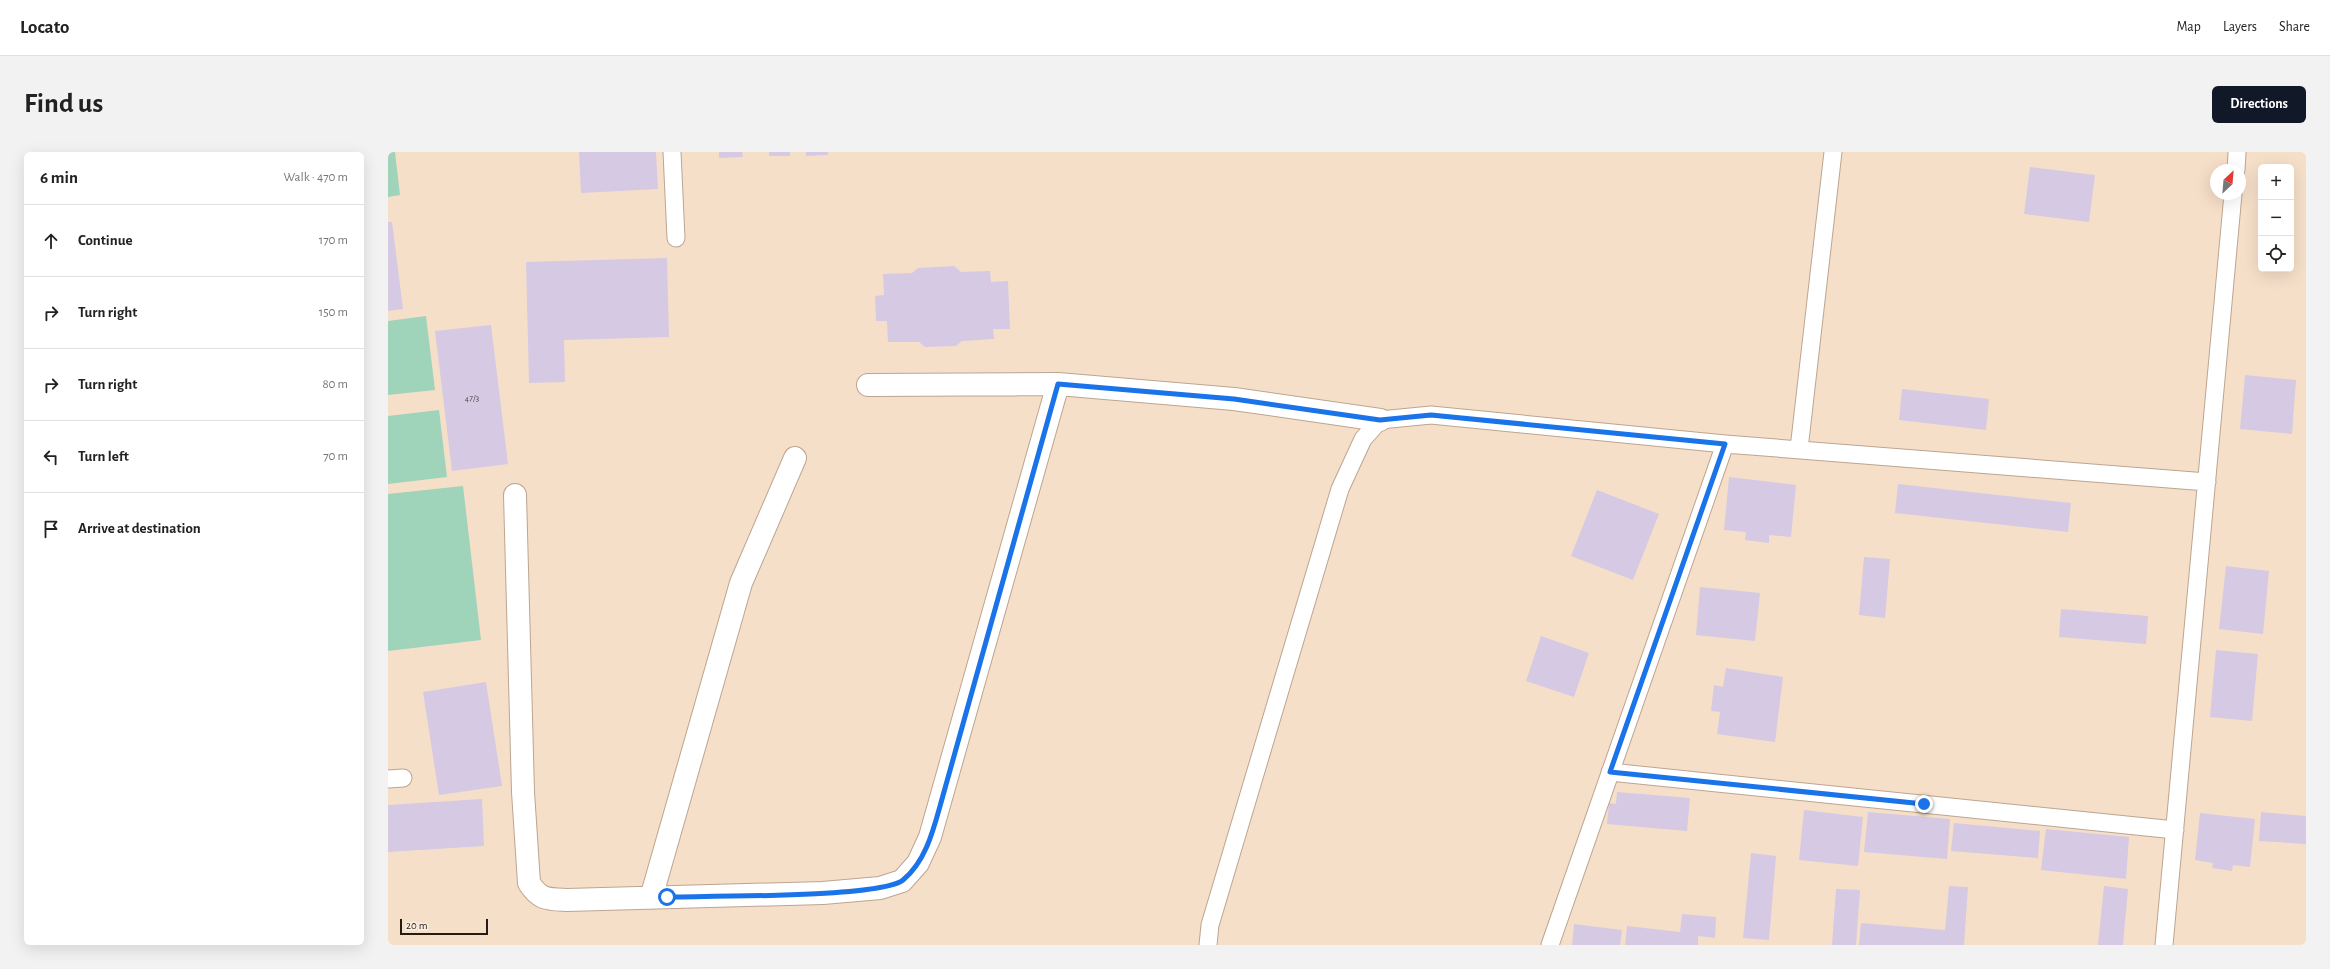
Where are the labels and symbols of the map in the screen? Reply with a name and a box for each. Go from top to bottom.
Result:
north arrow [2210,164,2246,200]
house number: 47/3 [465,394,479,403]
route end [1915,795,1933,813]
route start [658,888,676,906]
scale bar [400,917,488,936]

